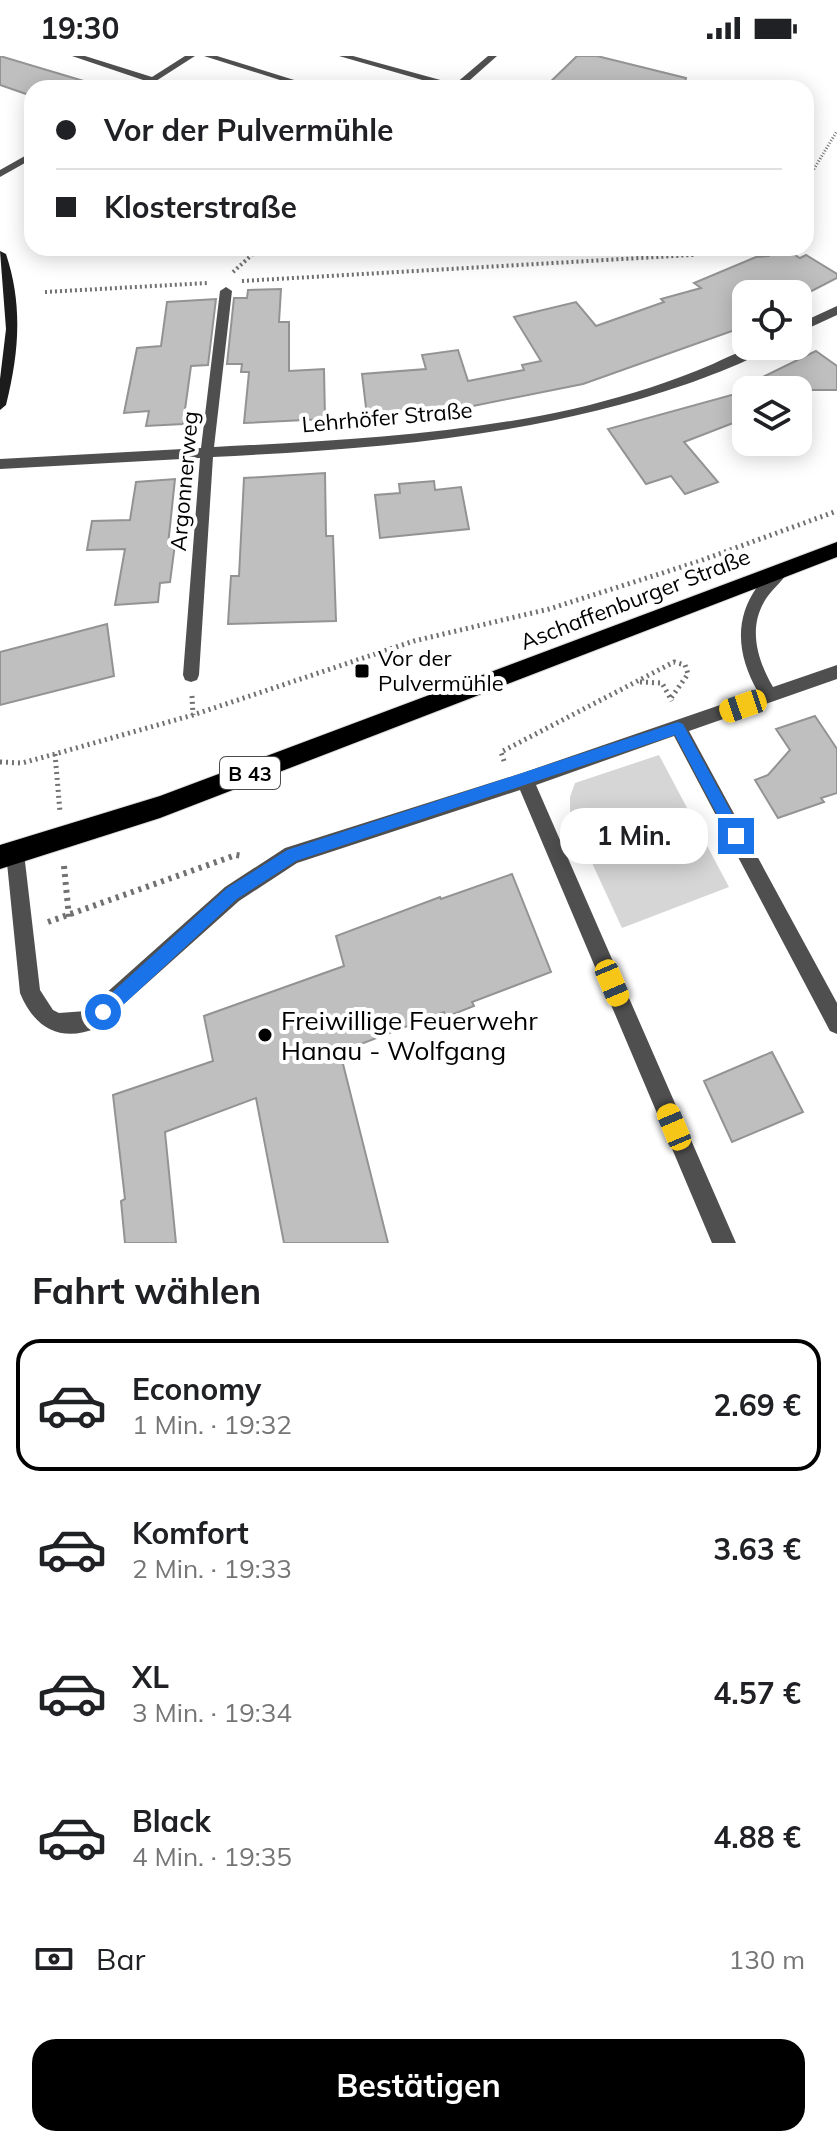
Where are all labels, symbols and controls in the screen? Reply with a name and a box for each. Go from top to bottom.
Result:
text: 19:30 [40,9,119,47]
text: Vor der Pulvermühle [104,111,393,149]
text: Klosterstraße [104,188,297,226]
map controls [732,280,812,456]
button: locate [732,280,812,360]
button: layers [732,376,812,456]
street label: Lehrhöfer Straße [300,396,474,438]
street label: Argonnerweg [164,410,204,552]
street label: Aschaffenburger Straße [516,542,754,656]
place label: Vor der Pulvermühle [378,644,504,697]
marker: Vor der Pulvermühle [353,662,371,680]
car [716,687,770,725]
road number: B 43 [220,757,280,789]
callout: 1 Min. [560,808,708,864]
route end [718,818,754,854]
text: 1 Min. [597,819,671,852]
car [592,956,632,1010]
route start [85,994,121,1030]
place label: Freiwillige Feuerwehr Hanau - Wolfgang [281,1004,538,1067]
marker: Freiwillige Feuerwehr Hanau - Wolfgang [256,1026,274,1044]
car [654,1100,694,1154]
text: Fahrt wählen [32,1268,261,1313]
icon: car [36,1369,108,1441]
text: Economy [132,1370,261,1408]
text: 2.69 € [713,1386,801,1424]
text: 1 Min. · 19:32 [132,1408,292,1441]
icon: car [36,1513,108,1585]
text: Komfort [132,1514,249,1552]
text: 3.63 € [713,1530,801,1568]
text: 2 Min. · 19:33 [132,1552,292,1585]
icon: car [36,1657,108,1729]
text: XL [132,1658,169,1696]
text: 4.57 € [713,1674,801,1712]
text: 3 Min. · 19:34 [132,1696,292,1729]
icon: car [36,1801,108,1873]
text: Black [132,1802,211,1840]
text: 4.88 € [713,1818,801,1856]
text: 4 Min. · 19:35 [132,1840,292,1873]
icon: cash [32,1937,76,1981]
text: Bar [96,1940,145,1978]
text: 130 m [729,1943,805,1976]
button: Bestätigen [32,2039,805,2131]

